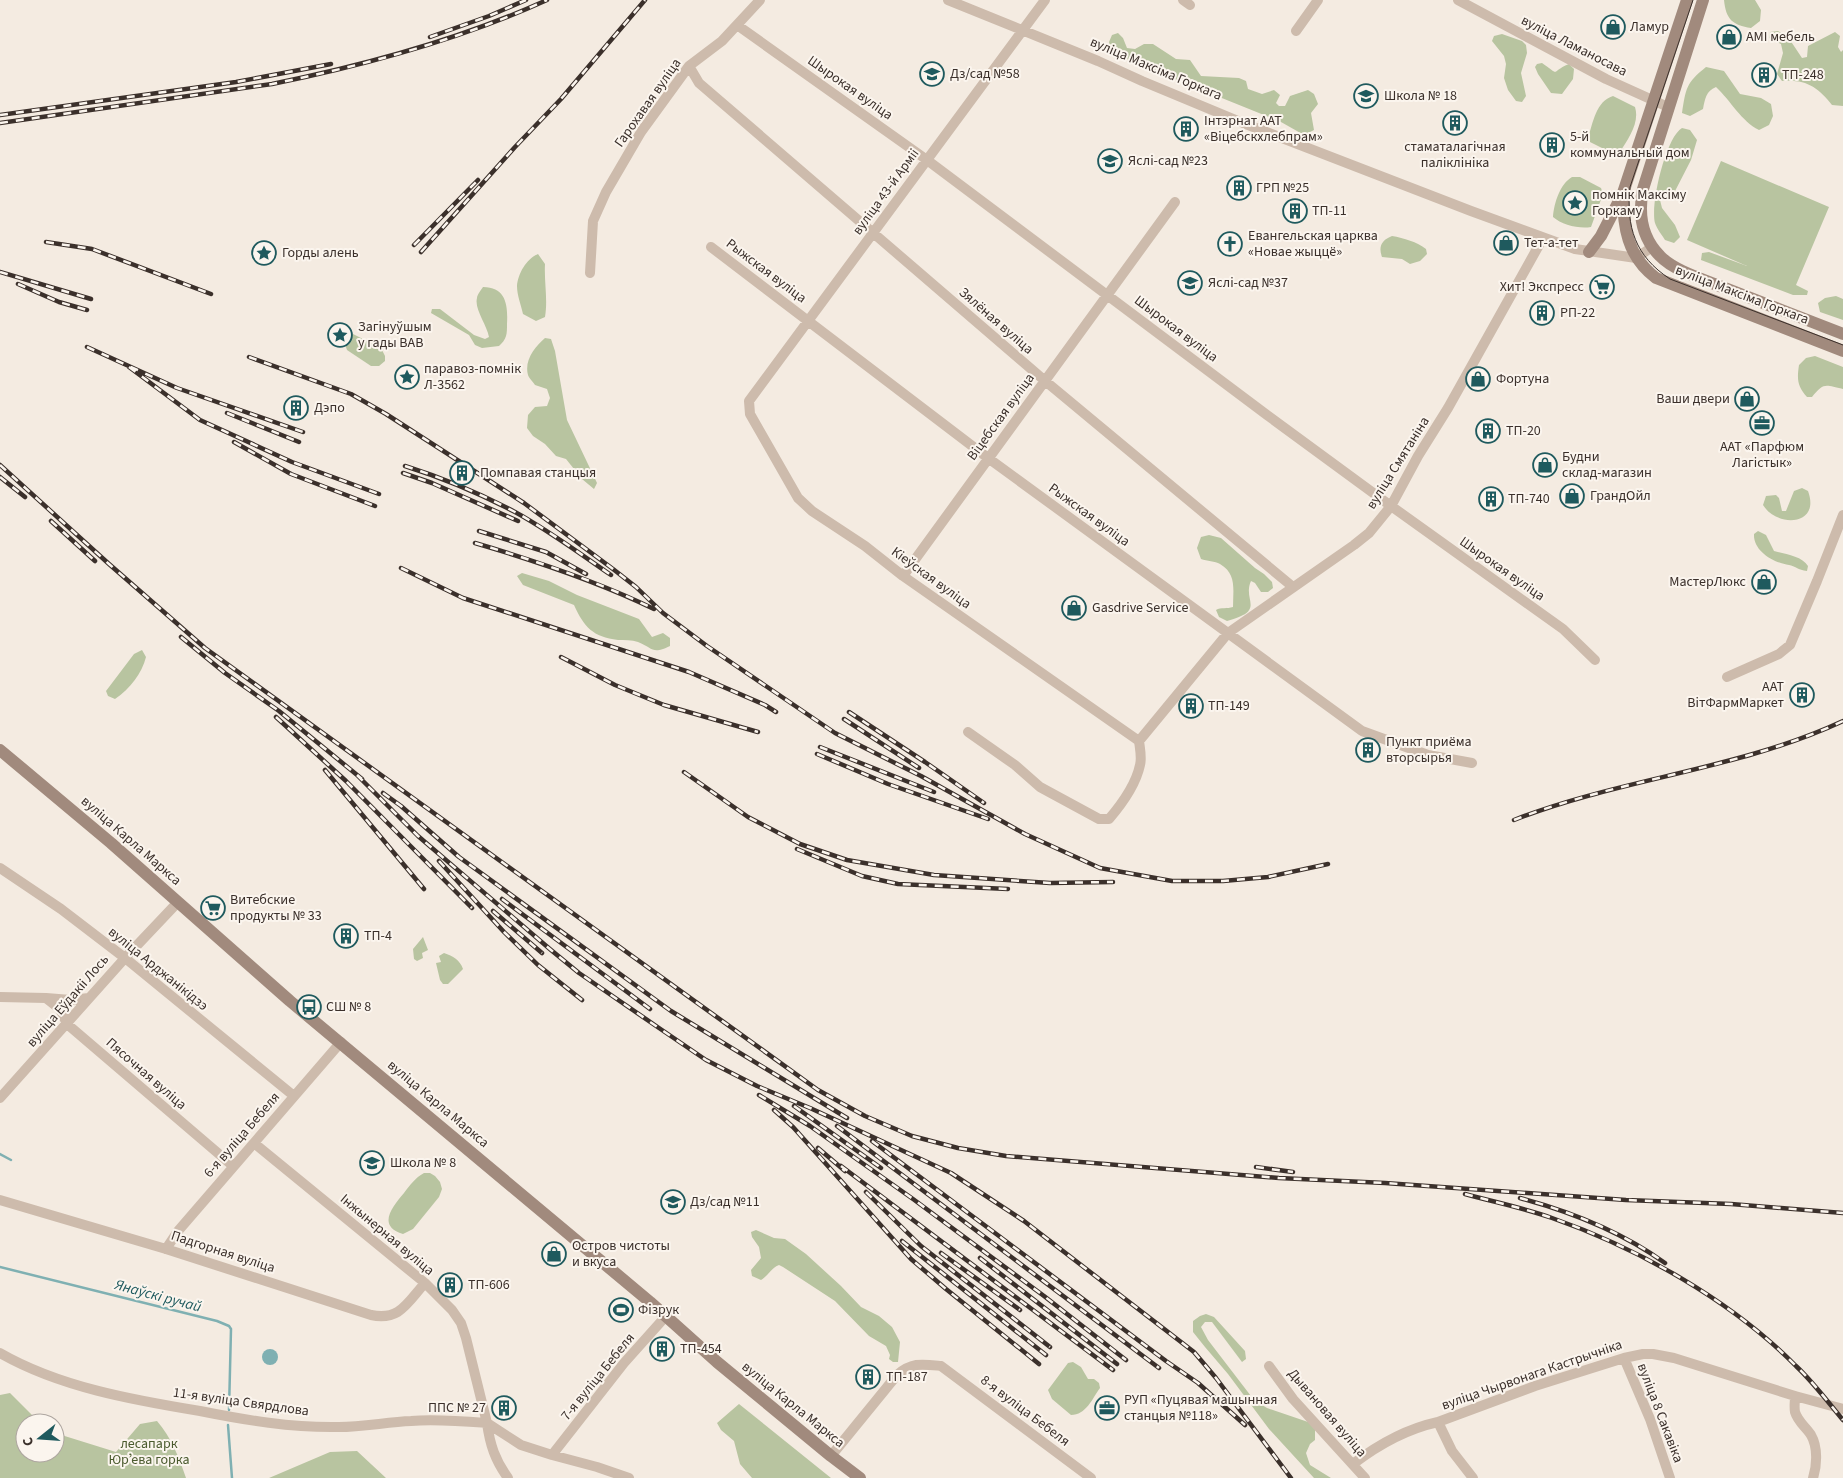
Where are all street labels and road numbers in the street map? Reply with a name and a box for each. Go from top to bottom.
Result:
street label: вуліца Ламаносава [1517,11,1631,81]
street label: вуліца Максіма Горкага [1087,32,1225,106]
street label: Шырокая вуліца [803,51,897,125]
street label: Гарохавая вуліца [610,54,686,152]
street label: вуліца 43-й Арміі [848,145,924,239]
street label: Рыжская вуліца [722,234,810,308]
street label: вуліца Максіма Горкага [1672,260,1812,330]
street label: Зялёная вуліца [954,283,1038,359]
street label: Шырокая вуліца [1130,291,1222,367]
street label: Віцебская вуліца [962,369,1040,465]
street label: вуліца Смятаніна [1362,413,1434,513]
street label: Рыжская вуліца [1044,479,1134,551]
street label: Шырокая вуліца [1455,532,1549,606]
street label: Кіеўская вуліца [887,542,975,614]
street label: вуліца Карла Маркса [76,792,186,890]
street label: вуліца Арджанікідзэ [104,922,212,1016]
street label: вуліца Еўдакіі Лось [22,950,114,1052]
street label: Пясочная вуліца [101,1033,191,1115]
street label: вуліца Карла Маркса [383,1055,493,1153]
street label: 6-я вуліца Бебеля [199,1088,285,1182]
street label: Інжынерная вуліца [336,1190,438,1280]
street label: Падгорная вуліца [168,1226,278,1278]
street label: 7-я вуліца Бебеля [556,1329,640,1425]
street label: вуліца Чырвонага Кастрычніка [1439,1335,1625,1415]
street label: вуліца Карла Маркса [737,1357,849,1453]
street label: вуліца 8 Сакавіка [1632,1360,1688,1466]
street label: Дывановая вуліца [1283,1364,1371,1462]
street label: 8-я вуліца Бебеля [976,1371,1074,1451]
street label: 11-я вуліца Свярдлова [172,1383,310,1421]

